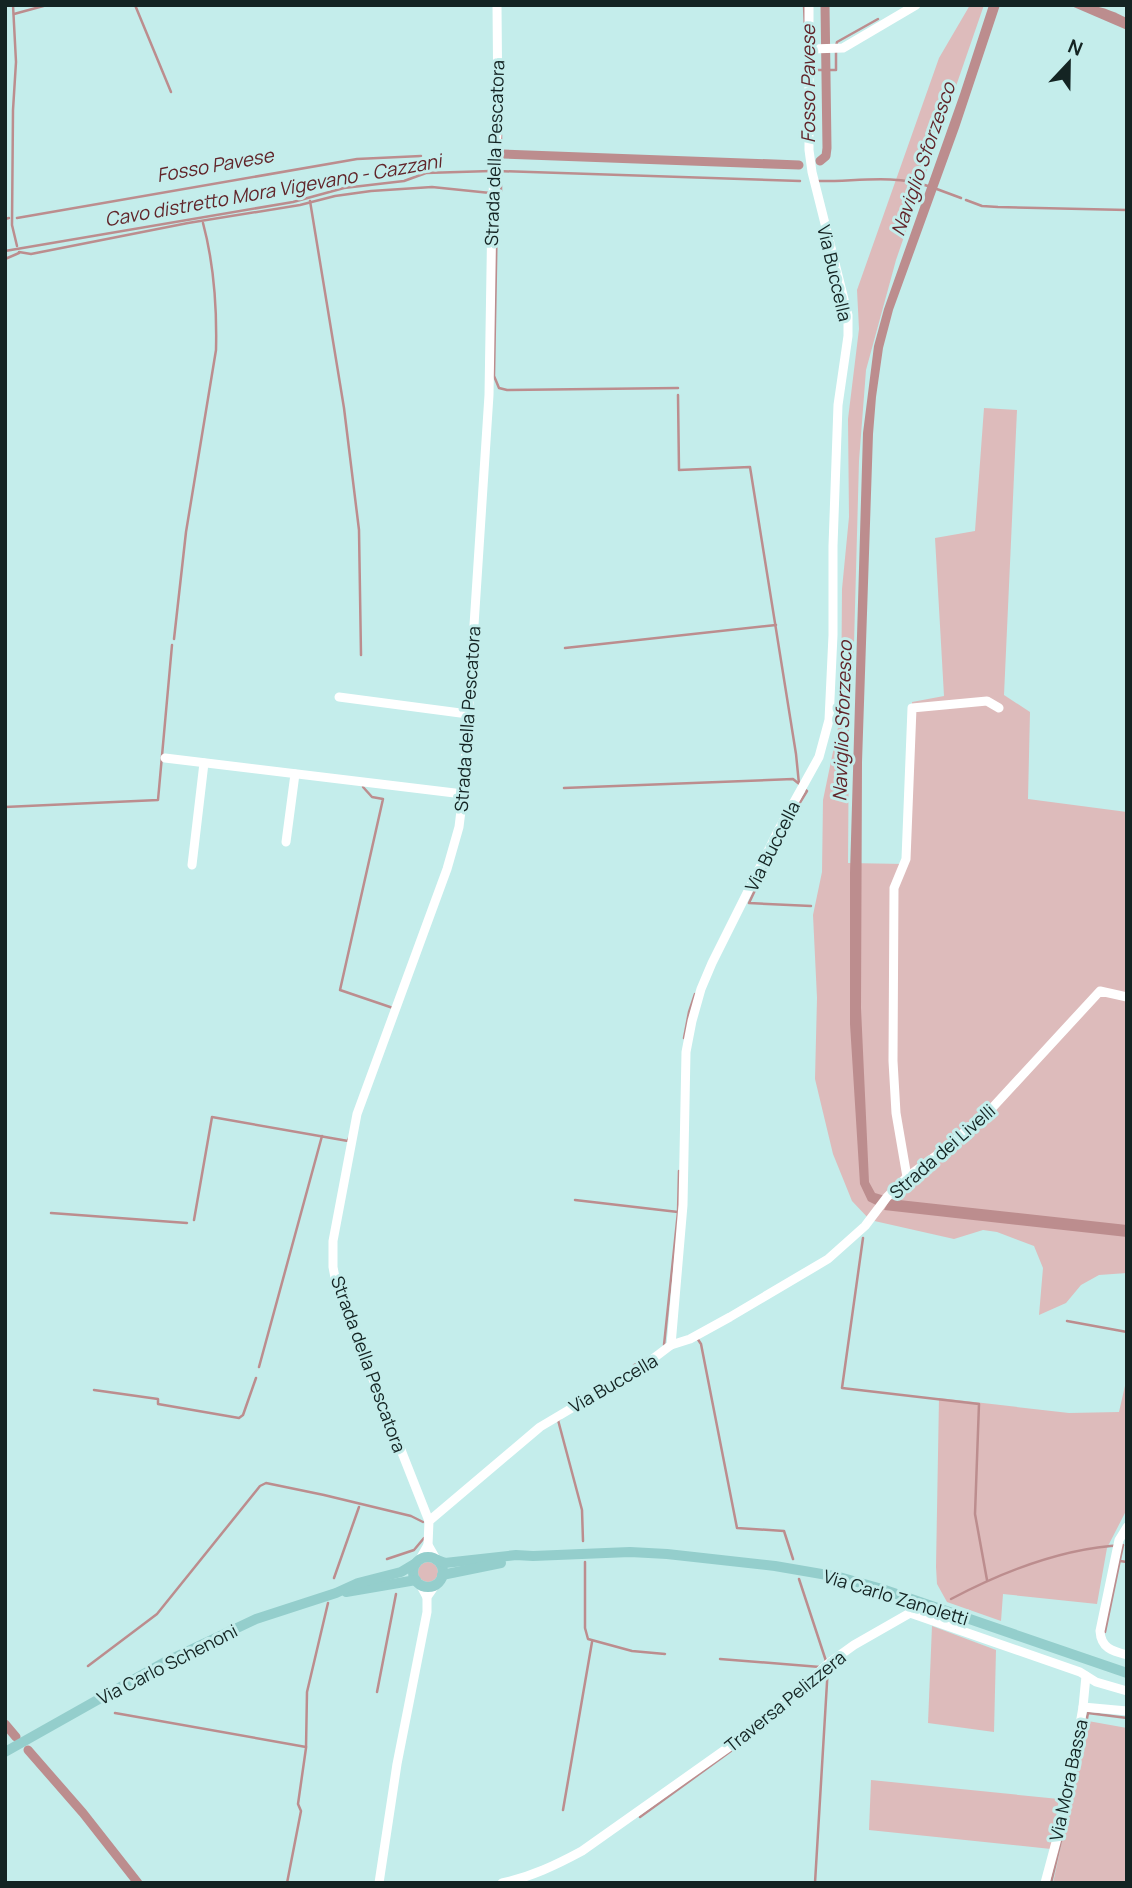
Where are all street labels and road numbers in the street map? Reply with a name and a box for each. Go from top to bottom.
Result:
street label: Strada della Pescatora [479,60,509,246]
street label: Via Buccella [812,222,858,324]
street label: Strada della Pescatora [449,625,485,813]
street label: Via Buccella [739,797,805,895]
street label: Strada dei Livelli [884,1098,1000,1204]
street label: Strada della Pescatora [326,1272,412,1456]
street label: Via Buccella [564,1348,662,1418]
street label: Via Carlo Zanoletti [820,1563,972,1631]
street label: Via Carlo Schenoni [93,1618,241,1710]
street label: Traversa Pelizzera [720,1645,850,1757]
street label: Via Mora Bassa [1043,1717,1093,1843]

